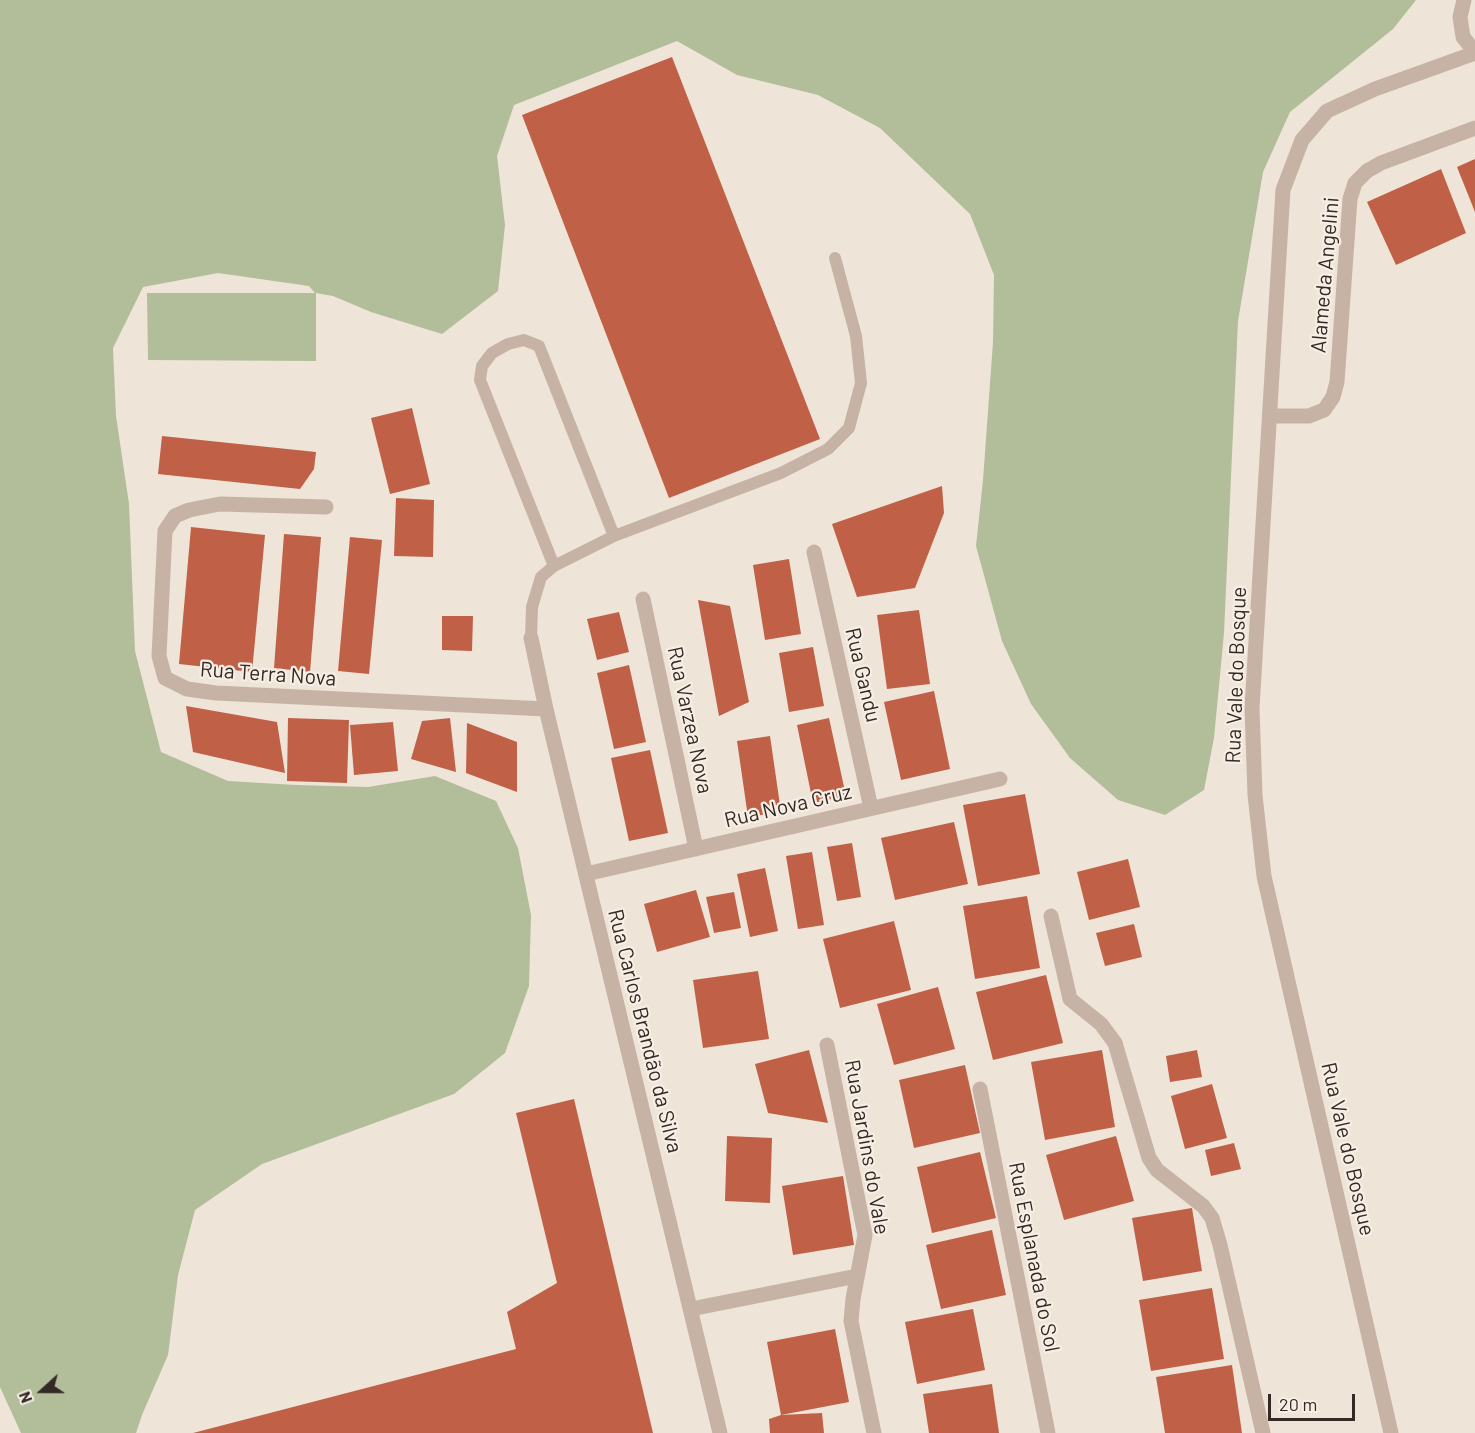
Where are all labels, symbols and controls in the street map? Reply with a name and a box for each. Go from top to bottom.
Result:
street label: Alameda Angelini [1306,196,1344,354]
street label: Rua Vale do Bosque [1220,586,1252,764]
street label: Rua Gandu [840,625,886,725]
street label: Rua Varzea Nova [662,644,718,796]
street label: Rua Terra Nova [199,657,337,691]
street label: Rua Nova Cruz [722,779,854,833]
street label: Rua Carlos Brandão da Silva [603,907,687,1155]
street label: Rua Jardins do Vale [839,1058,895,1236]
street label: Rua Vale do Bosque [1316,1060,1380,1238]
street label: Rua Esplanada do Sol [1003,1160,1065,1354]
north arrow [12,1361,72,1421]
scale bar [1271,1382,1358,1420]
text: N [14,1389,36,1406]
text: 20 m [1279,1393,1317,1415]

